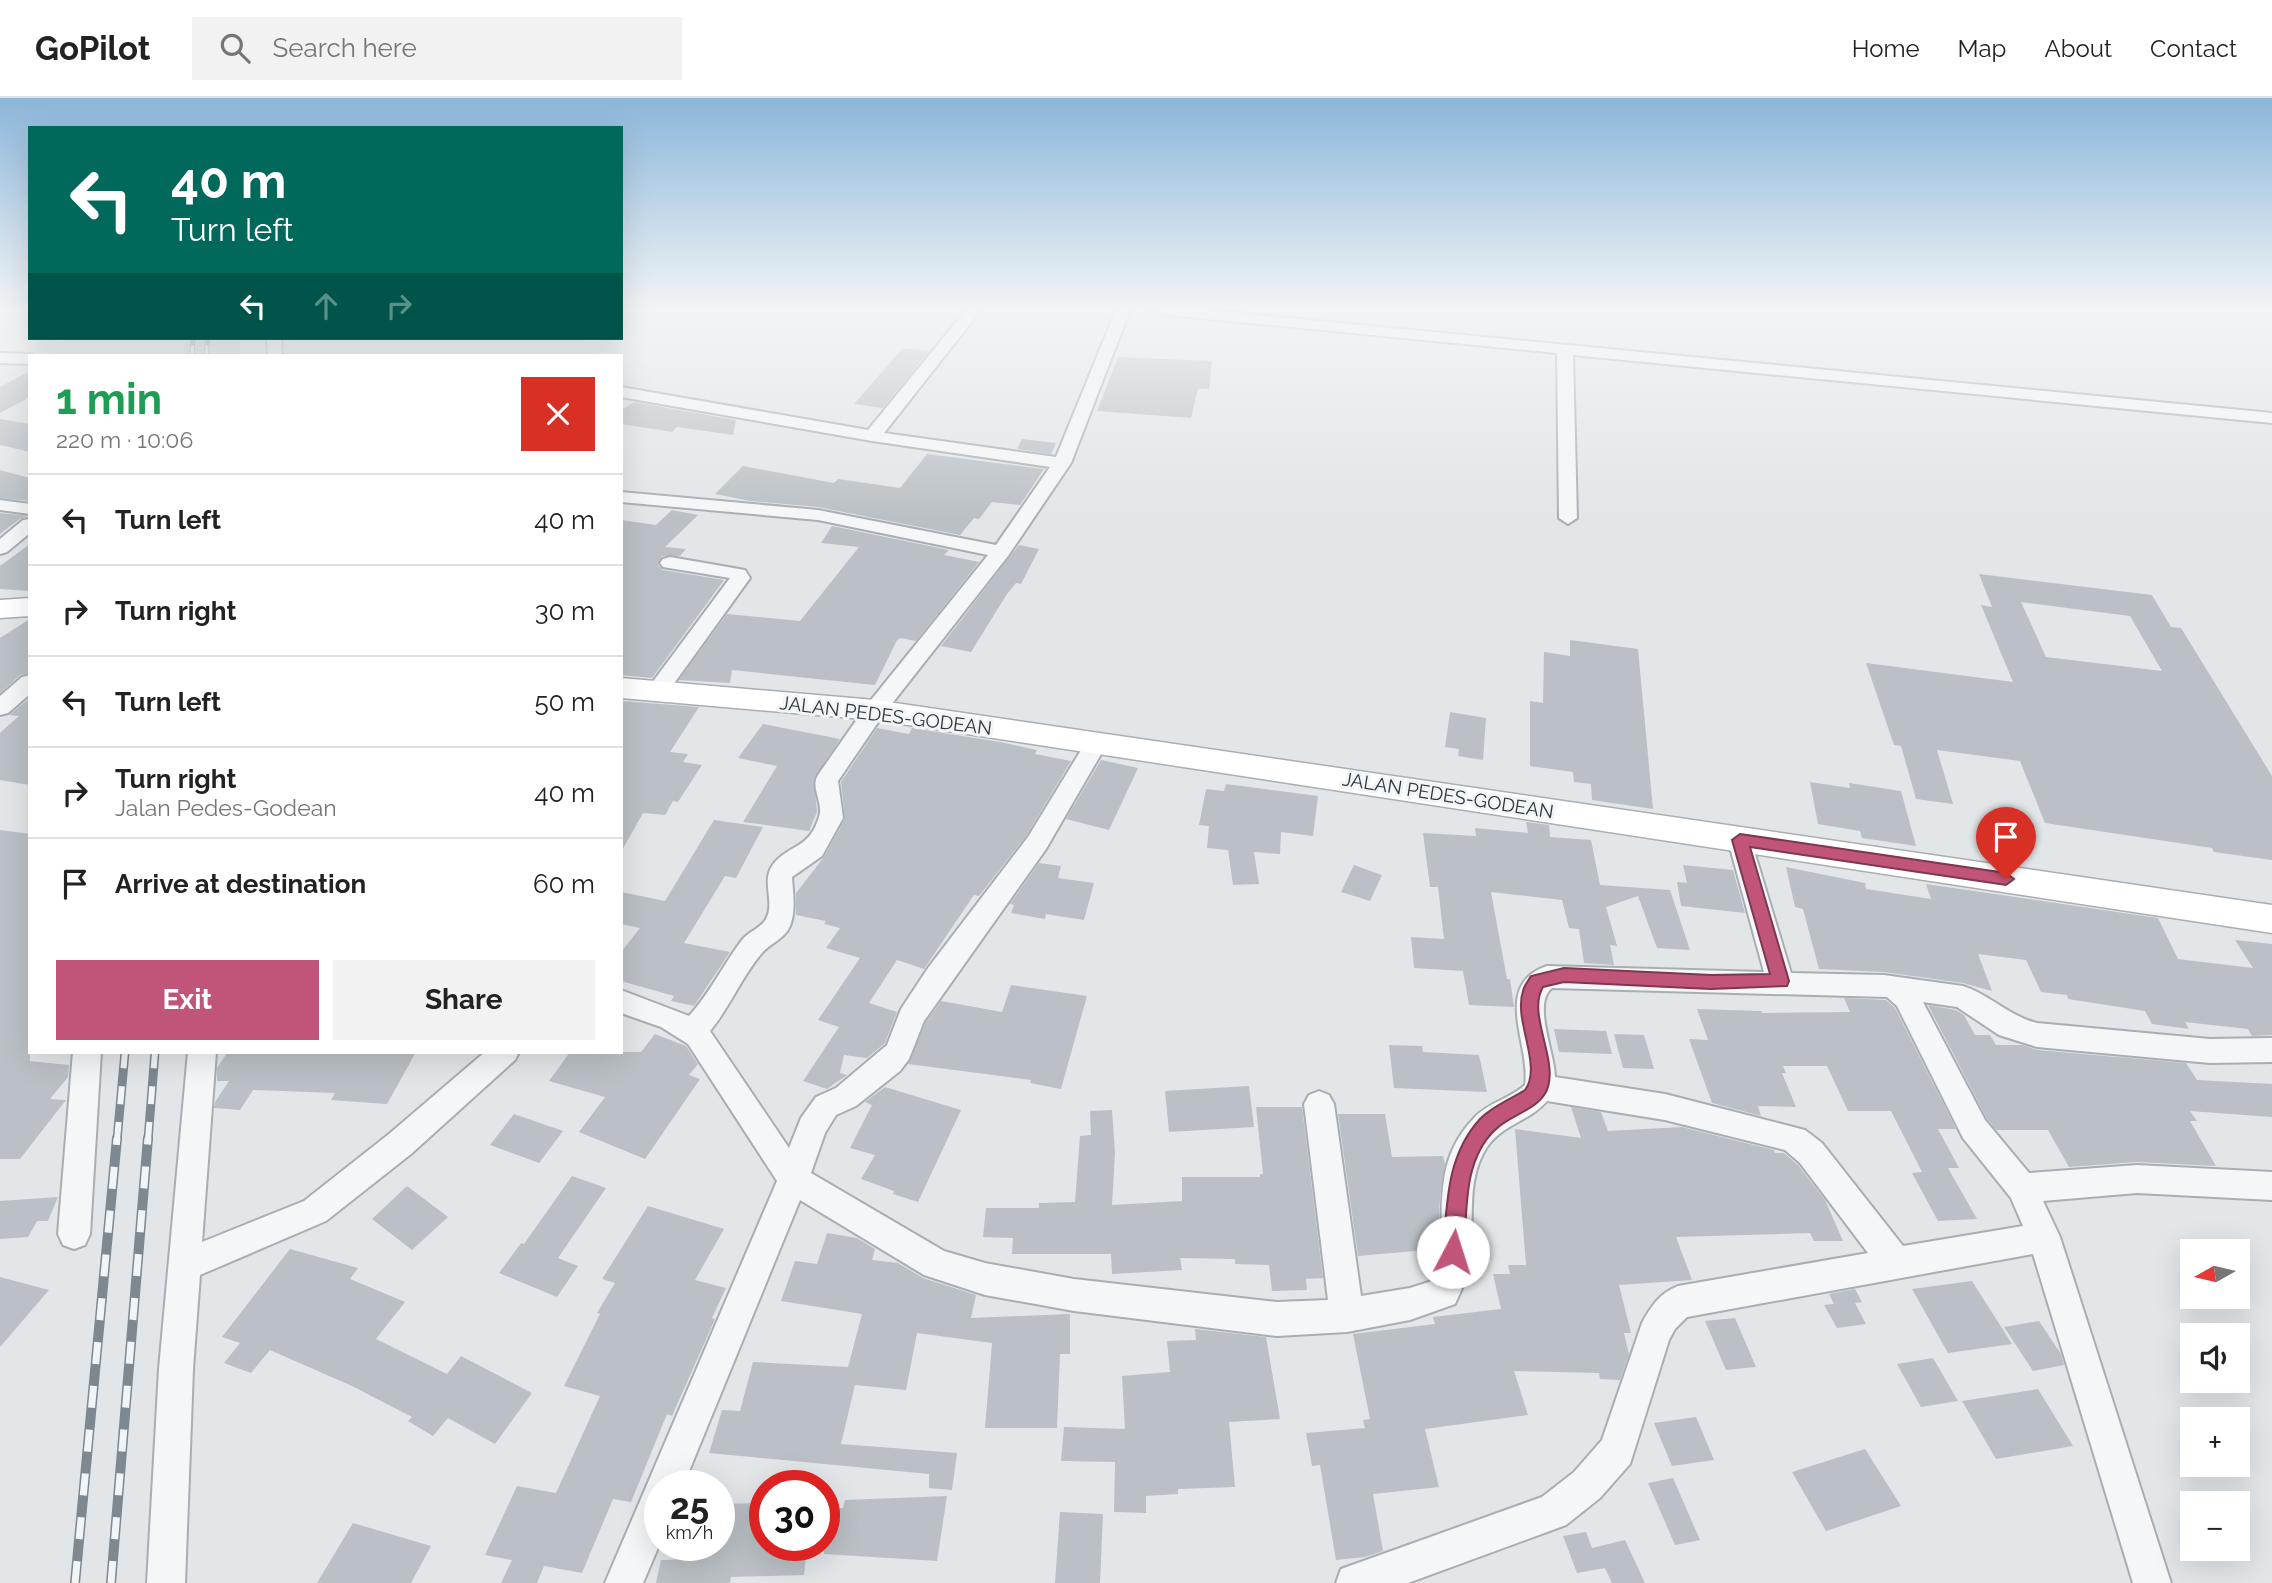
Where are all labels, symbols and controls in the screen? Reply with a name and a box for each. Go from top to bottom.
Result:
search box [192,17,682,80]
text: GoPilot [35,29,150,68]
icon: search [216,29,254,67]
text: Search here [272,33,417,63]
text: Home [1852,34,1920,63]
text: Map [1958,34,2006,63]
text: About [2044,34,2112,63]
text: Contact [2150,34,2237,63]
text: 40 m [171,152,286,209]
icon: left [56,154,147,245]
text: Turn left [171,211,293,248]
icon: left [234,287,272,325]
icon: ahead [307,287,345,325]
icon: right [380,287,418,325]
text: 1 min [56,375,162,424]
button: close [521,377,595,451]
text: 220 m · 10:06 [56,426,193,453]
icon: left [56,501,94,539]
text: Turn left [115,505,221,535]
text: 40 m [534,505,595,535]
icon: right [56,592,94,630]
text: Turn right [115,596,236,626]
text: 30 m [535,596,595,626]
icon: left [56,683,94,721]
text: Turn left [115,687,221,717]
text: 50 m [534,687,595,717]
street label: JALAN PEDES-GODEAN [779,691,993,739]
text: Turn right [115,764,236,794]
street label: JALAN PEDES-GODEAN [1341,767,1555,823]
icon: right [56,774,94,812]
text: 40 m [534,778,595,808]
text: Jalan Pedes-Godean [115,794,337,821]
pin [1976,807,2036,879]
icon: arrive [1987,818,2025,856]
icon: arrive [56,865,94,903]
text: Arrive at destination [115,869,366,899]
text: 60 m [533,869,595,899]
button: Exit [56,960,319,1040]
button: Share [333,960,595,1040]
position arrow [1416,1215,1490,1289]
north arrow [2180,1239,2250,1309]
map controls [2180,1239,2250,1561]
button: sound [2180,1323,2250,1393]
button: + [2180,1407,2250,1477]
speed limit sign: 30 [749,1470,840,1561]
text: 25 [670,1486,709,1527]
button: − [2180,1491,2250,1561]
text: km/h [666,1522,713,1543]

